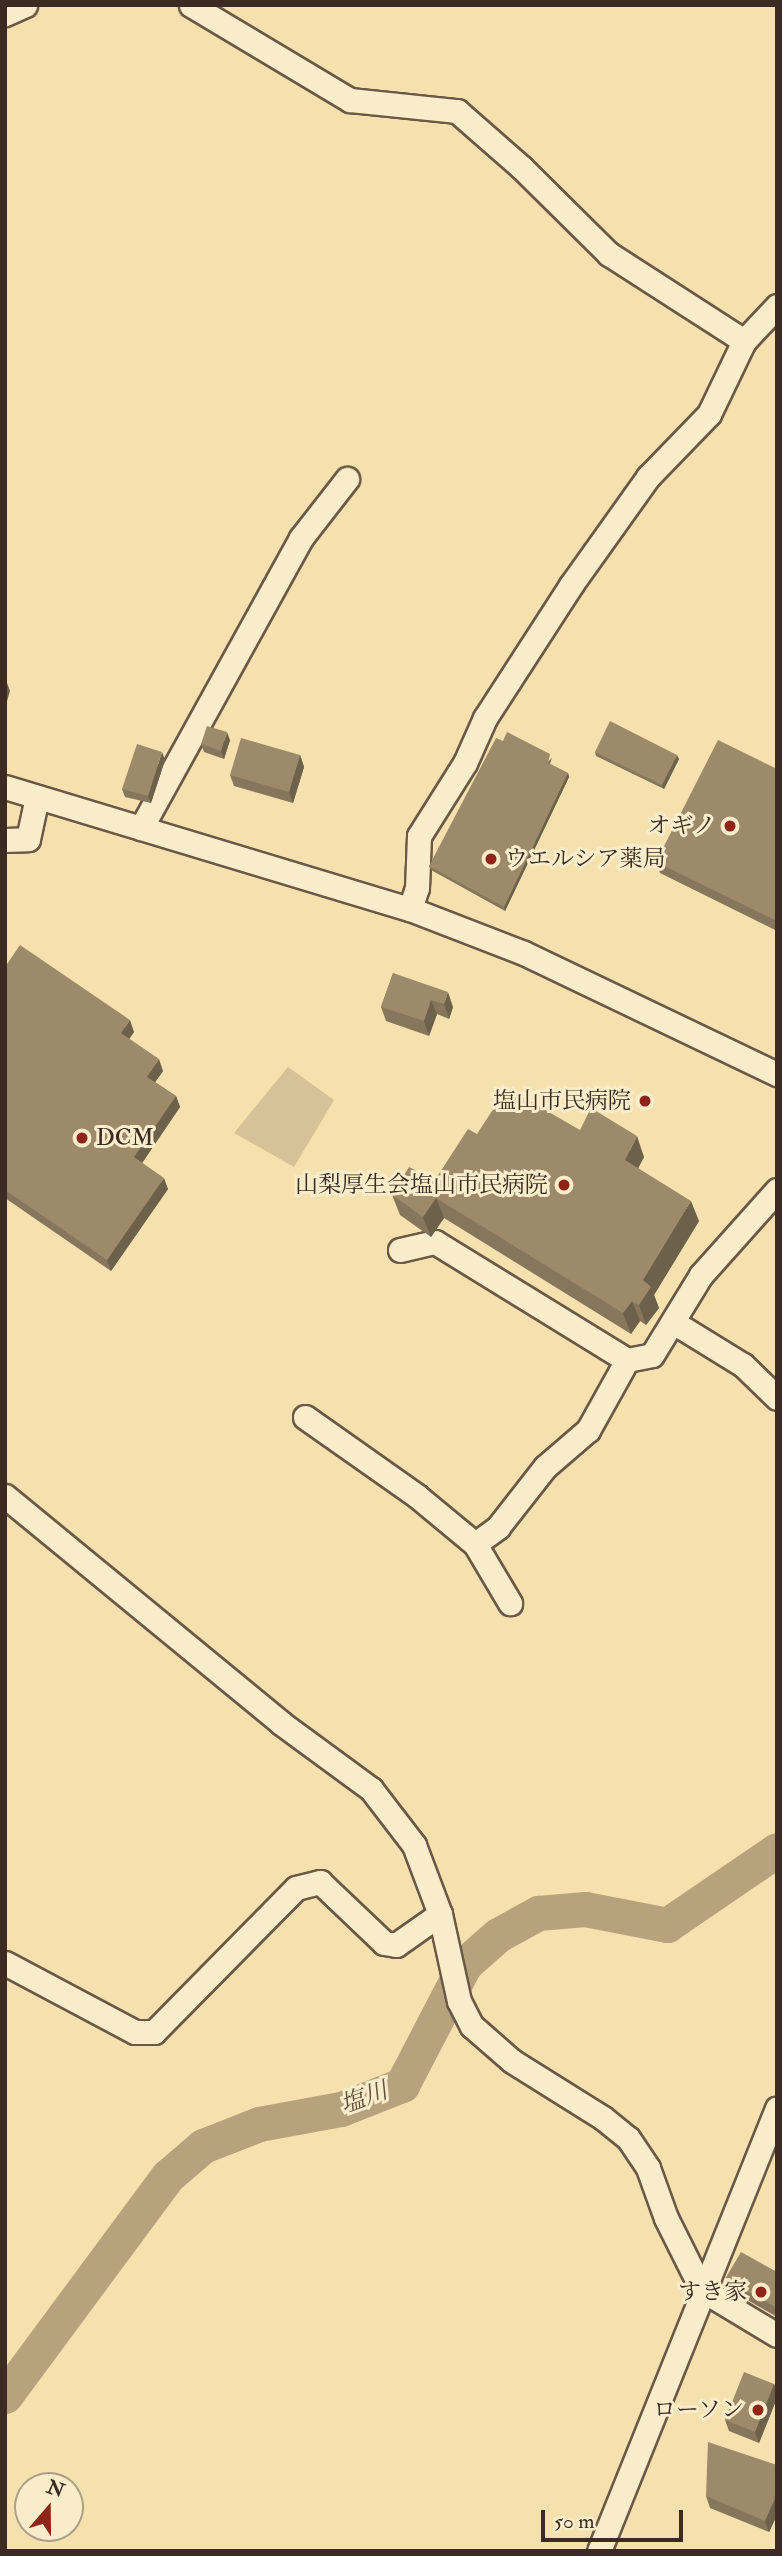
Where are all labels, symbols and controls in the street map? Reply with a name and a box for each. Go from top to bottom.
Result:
place label: オギノ [647,812,716,840]
marker: オギノ [722,818,738,834]
place label: ウエルシア薬局 [505,845,666,873]
marker: ウエルシア薬局 [483,851,499,867]
place label: 塩山市民病院 [493,1087,631,1115]
marker: 塩山市民病院 [637,1093,653,1109]
place label: DCM [96,1124,154,1152]
marker: DCM [74,1130,90,1146]
place label: 山梨厚生会塩山市民病院 [295,1171,548,1199]
marker: 山梨厚生会塩山市民病院 [554,1175,574,1195]
water label: 塩川 [337,2076,391,2120]
place label: すき家 [678,2278,747,2306]
marker: すき家 [753,2284,769,2300]
place label: ローソン [652,2396,744,2424]
marker: ローソン [750,2402,766,2418]
north arrow [14,2472,84,2542]
text: N [43,2475,68,2503]
scale bar [544,2496,686,2540]
text: 50 m [554,2508,595,2535]

